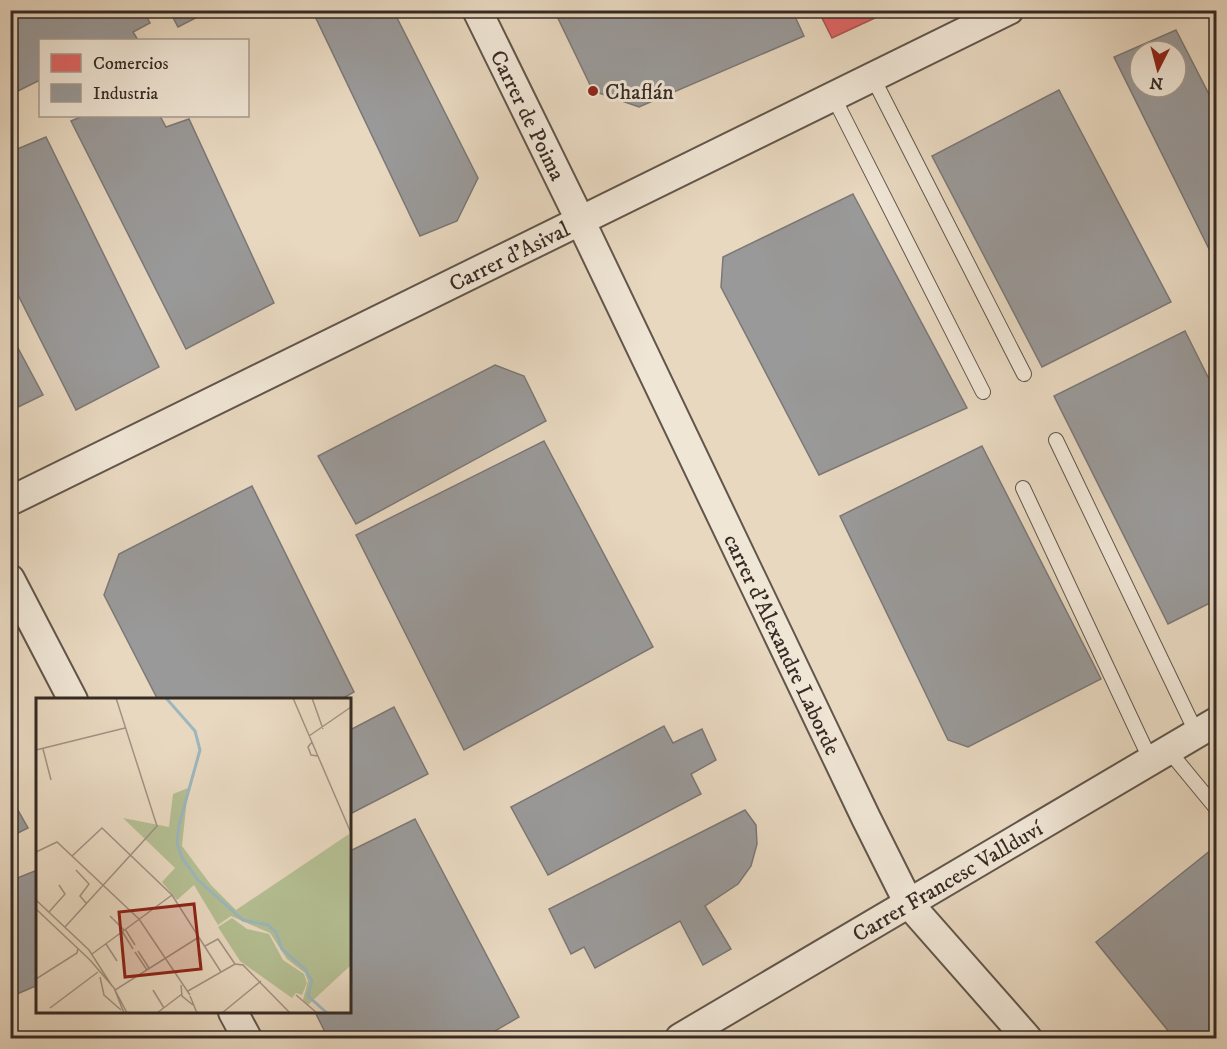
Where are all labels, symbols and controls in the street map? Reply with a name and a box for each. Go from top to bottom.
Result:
legend [39,39,249,117]
north arrow [1128,39,1188,99]
street label: Carrer de Poima [484,46,571,186]
text: Comercios [93,53,168,75]
text: N [1149,72,1164,94]
place label: Chaflán [605,79,674,106]
text: Industria [93,83,159,105]
marker: Chaflán [586,84,600,98]
street label: Carrer d'Asival [445,216,575,298]
street label: carrer d'Alexandre Laborde [717,530,846,760]
inset map [36,698,351,1013]
street label: Carrer Francesc Vallduví [848,815,1049,948]

